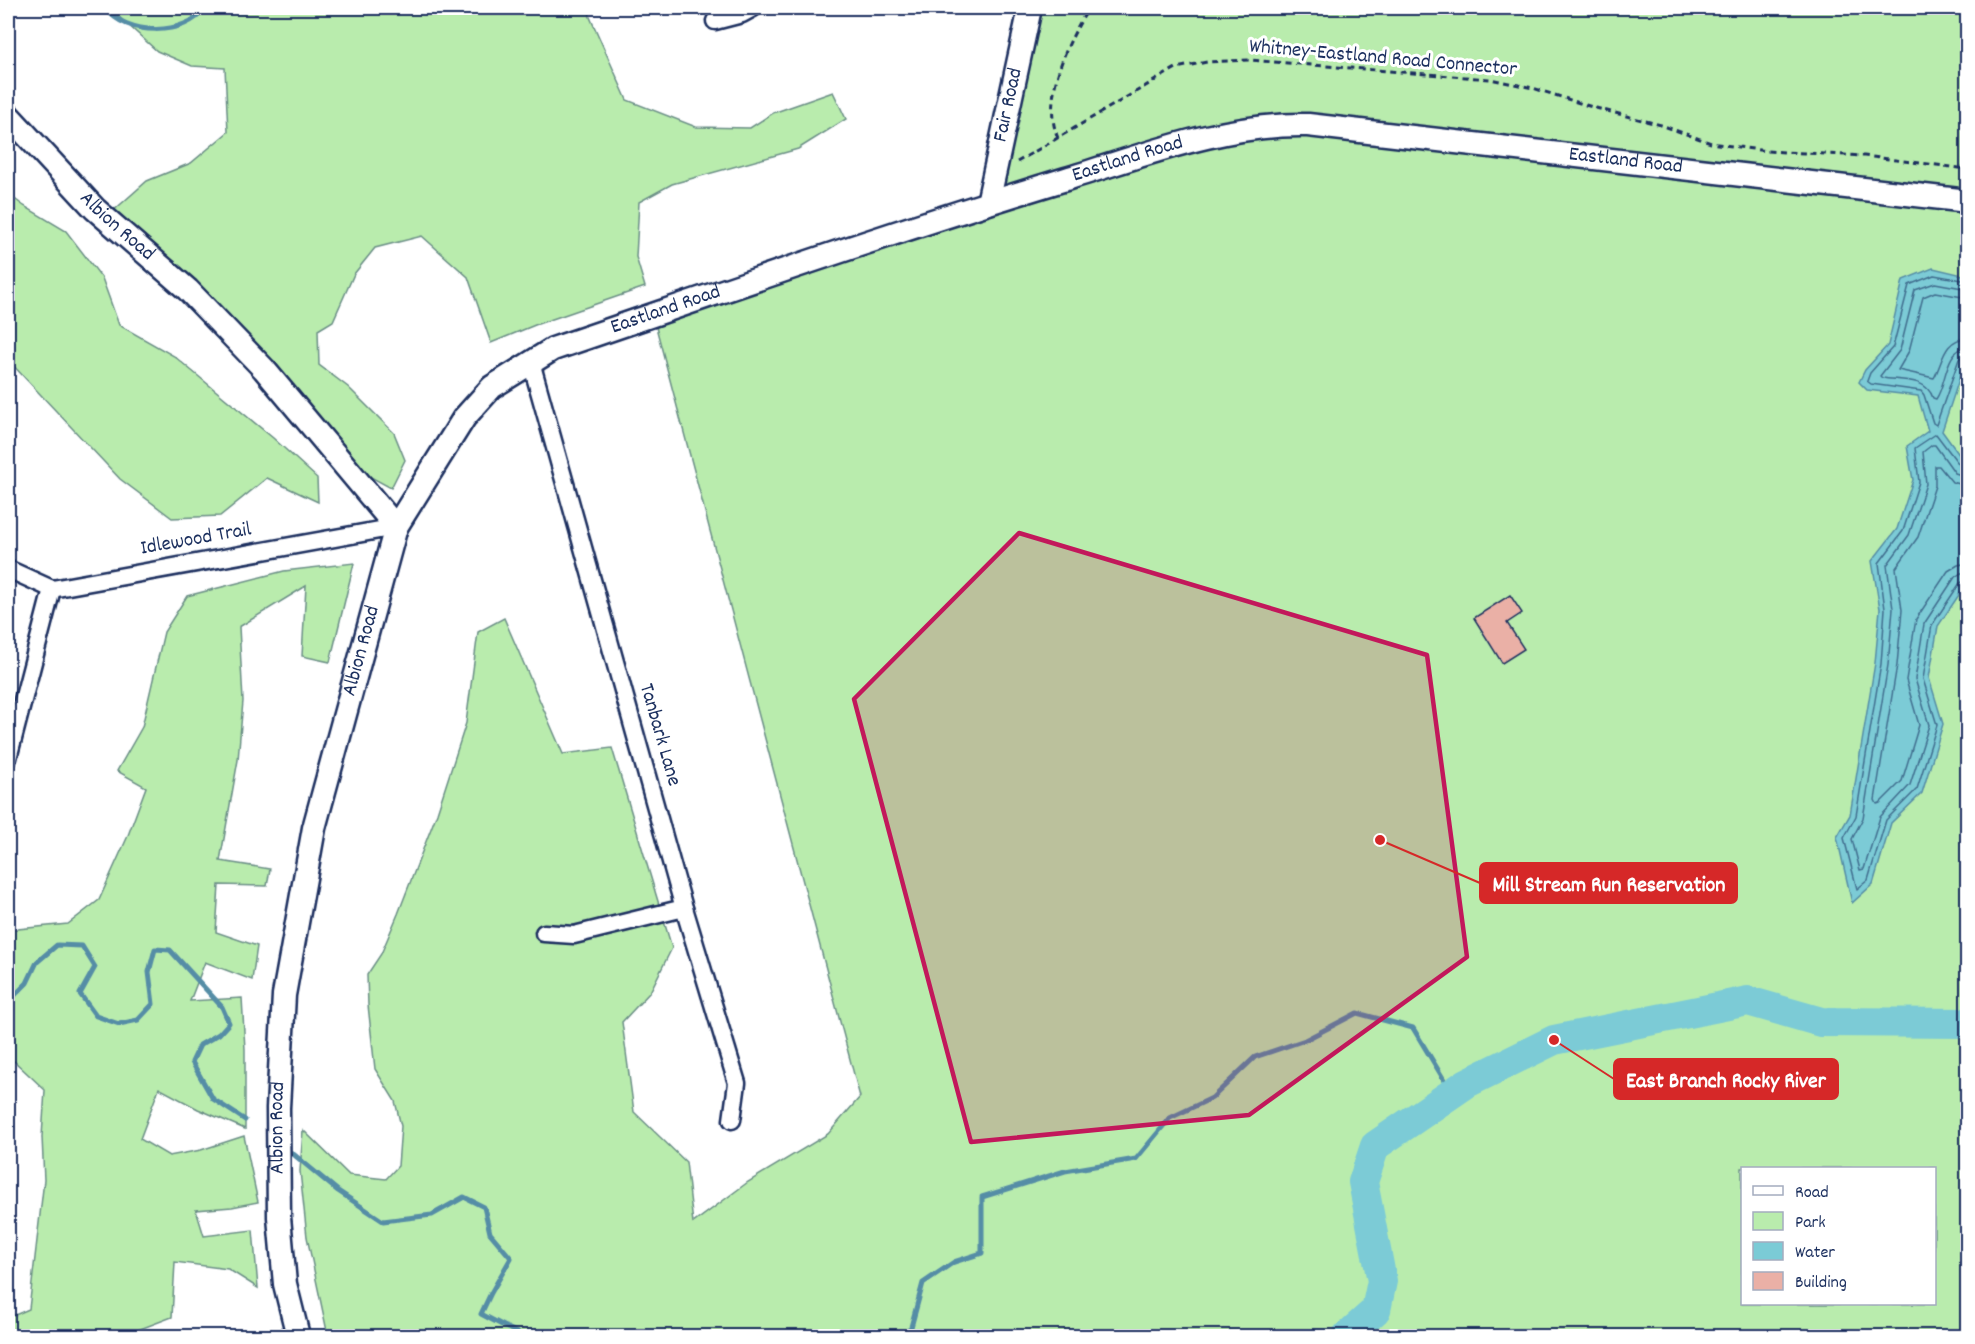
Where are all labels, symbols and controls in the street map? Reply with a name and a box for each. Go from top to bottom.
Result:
street label: Whitney-Eastland Road Connector [1248,32,1518,86]
street label: Fair Road [986,65,1032,145]
street label: Eastland Road [1069,129,1187,191]
street label: Eastland Road [1567,140,1684,183]
street label: Albion Road [72,185,161,269]
street label: Eastland Road [607,278,725,343]
street label: Idlewood Trail [138,515,254,565]
street label: Albion Road [336,603,389,700]
street label: Tanbark Lane [630,680,688,790]
callout: Mill Stream Run Reservation [1480,863,1737,903]
text: Mill Stream Run Reservation [1492,871,1726,902]
callout: East Branch Rocky River [1614,1059,1838,1099]
text: East Branch Rocky River [1626,1067,1827,1098]
street label: Albion Road [263,1081,294,1174]
legend [1741,1167,1936,1305]
text: Road [1795,1181,1829,1206]
text: Park [1795,1211,1826,1236]
text: Water [1795,1241,1835,1266]
text: Building [1795,1271,1847,1296]

